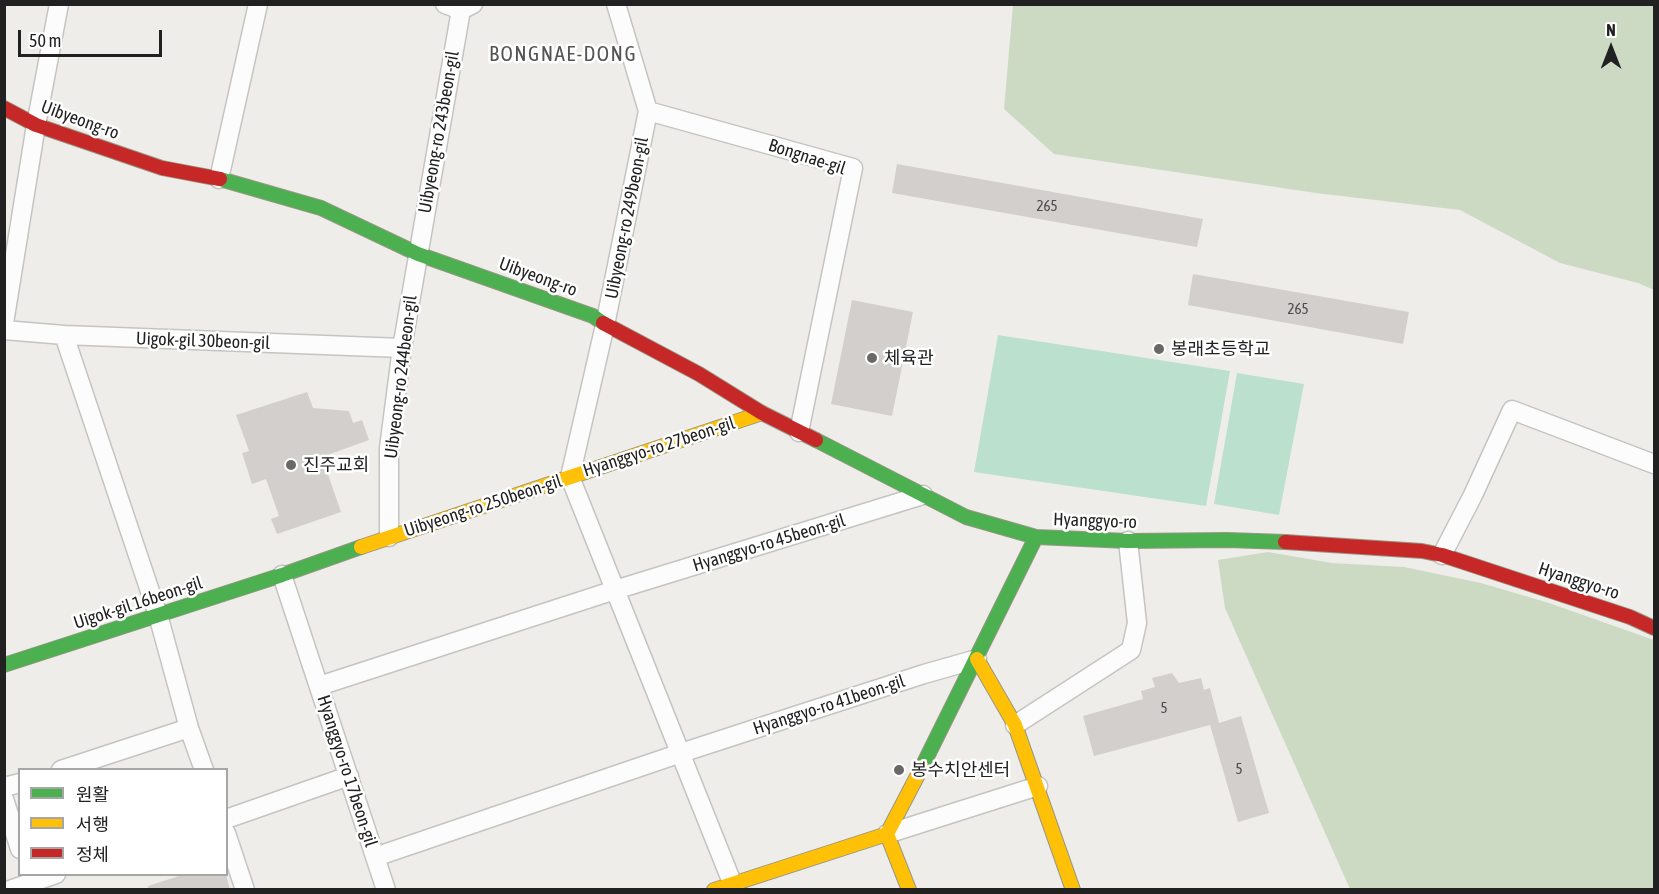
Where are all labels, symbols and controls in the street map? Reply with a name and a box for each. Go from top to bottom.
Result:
scale bar [21,18,165,56]
north arrow [1581,18,1641,78]
text: N [1606,21,1616,39]
text: 50 m [29,30,61,51]
district label: BONGNAE-DONG [489,41,637,67]
street label: Uibyeong-ro 243beon-gil [414,49,464,215]
street label: Uibyeong-ro [38,96,122,144]
street label: Bongnae-gil [766,134,848,180]
street label: Uibyeong-ro 249beon-gil [601,135,653,301]
house number: 265 [1036,197,1058,215]
street label: Uibyeong-ro [496,253,580,301]
street label: Uibyeong-ro 244beon-gil [380,294,422,460]
house number: 265 [1287,300,1309,318]
street label: Uigok-gil 30beon-gil [136,328,270,354]
place label: 봉래초등학교 [1171,338,1270,360]
marker: 봉래초등학교 [1152,342,1166,356]
place label: 체육관 [884,347,934,369]
marker: 체육관 [865,351,879,365]
street label: Hyanggyo-ro 27beon-gil [580,412,738,482]
place label: 진주교회 [303,454,369,476]
marker: 진주교회 [284,458,298,472]
street label: Uibyeong-ro 250beon-gil [401,470,565,542]
street label: Hyanggyo-ro [1053,509,1137,533]
street label: Hyanggyo-ro 45beon-gil [690,510,848,576]
street label: Hyanggyo-ro [1536,558,1622,604]
street label: Uigok-gil 16beon-gil [71,572,205,634]
street label: Hyanggyo-ro 41beon-gil [750,670,908,740]
street label: Hyanggyo-ro 17beon-gil [312,692,382,850]
house number: 5 [1160,699,1168,717]
place label: 봉수치안센터 [911,759,1010,781]
house number: 5 [1235,760,1243,778]
marker: 봉수치안센터 [892,763,906,777]
legend [18,768,228,876]
text: 원활 [76,784,109,805]
text: 서행 [76,814,109,835]
text: 정체 [76,844,109,865]

